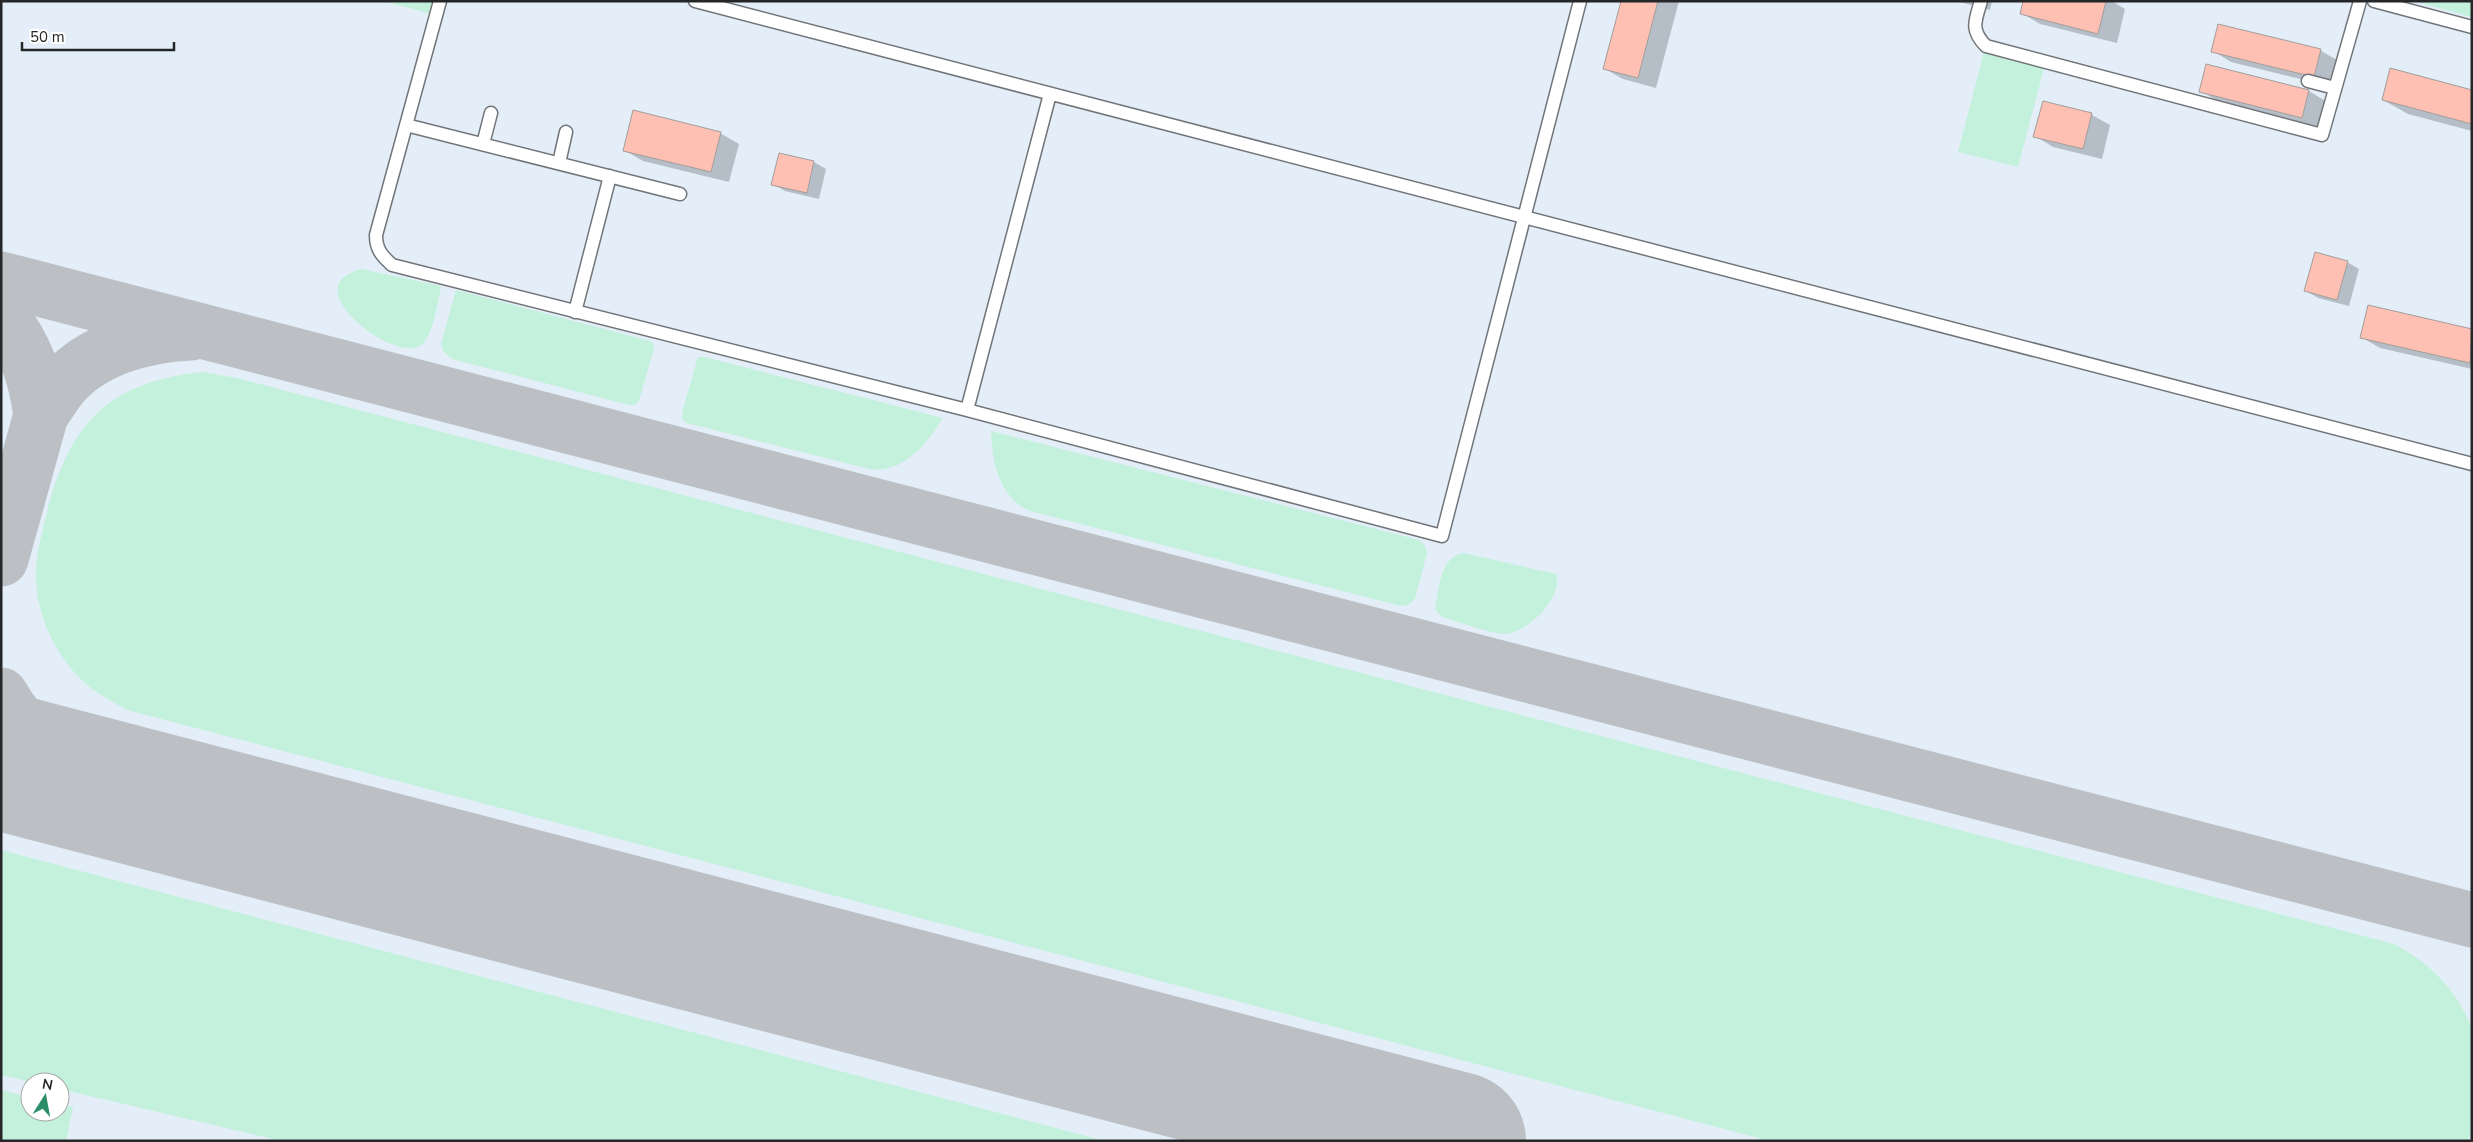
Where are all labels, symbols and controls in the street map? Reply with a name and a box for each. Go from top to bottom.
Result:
scale bar [22,20,175,52]
text: 50 m [30,27,65,47]
north arrow [20,1072,70,1122]
text: N [40,1074,54,1095]

